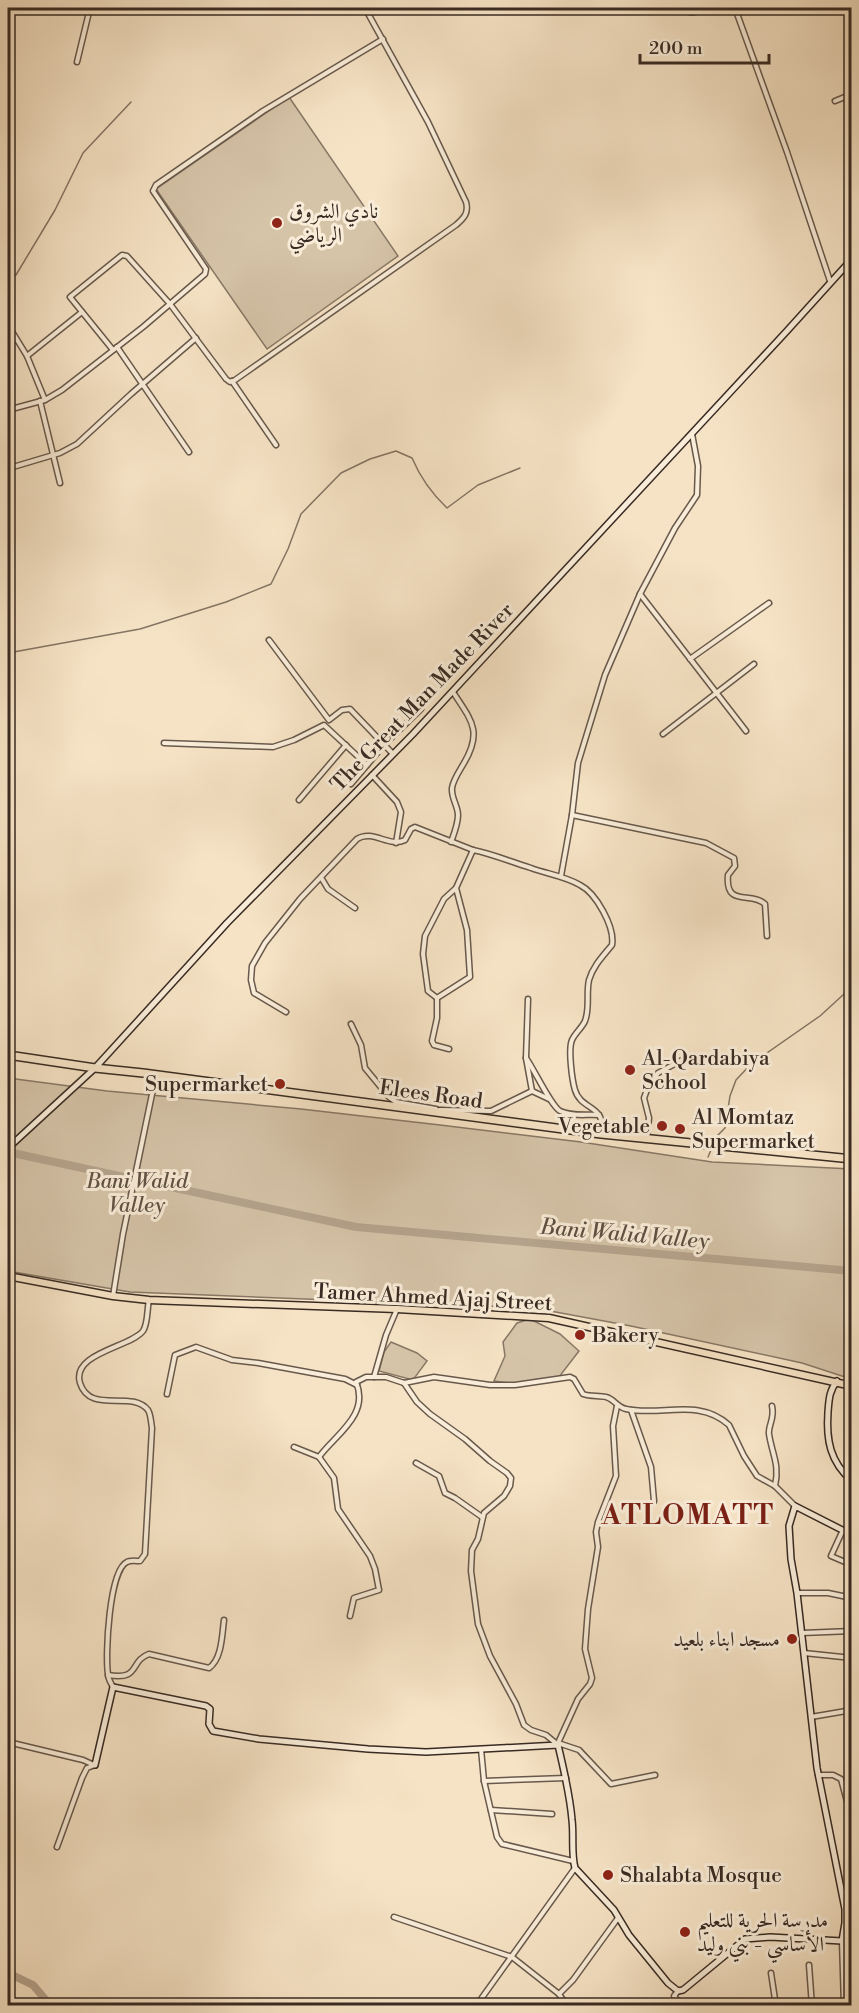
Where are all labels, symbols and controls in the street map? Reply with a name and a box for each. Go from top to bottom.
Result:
scale bar [640,27,769,65]
text: 200 m [649,37,703,60]
place label: نادي الشروق الرياضي [289,199,378,255]
marker: نادي الشروق الرياضي [270,216,284,230]
street label: The Great Man Made River [326,598,520,798]
place label: Al-Qardabiya School [641,1046,770,1096]
marker: Al-Qardabiya School [623,1063,637,1077]
place label: Supermarket [145,1072,269,1098]
street label: Elees Road [377,1075,484,1115]
marker: Supermarket [273,1077,287,1091]
place label: Al Momtaz Supermarket [691,1105,815,1155]
place label: Vegetable [557,1114,650,1140]
marker: Vegetable [655,1119,669,1133]
marker: Al Momtaz Supermarket [673,1122,687,1136]
park label: Bani Walid Valley [85,1169,189,1219]
water label: Bani Walid Valley [538,1214,711,1255]
street label: Tamer Ahmed Ajaj Street [313,1279,553,1317]
place label: Bakery [591,1323,660,1349]
marker: Bakery [573,1328,587,1342]
district label: ATLOMATT [600,1499,775,1533]
place label: مسجد ابناء بلعيد [673,1627,780,1653]
marker: مسجد ابناء بلعيد [785,1632,799,1646]
place label: Shalabta Mosque [620,1863,782,1889]
marker: Shalabta Mosque [601,1868,615,1882]
place label: مدرسة الحرية للتعليم الأساسي - بني وليد [697,1908,828,1964]
marker: مدرسة الحرية للتعليم الأساسي - بني وليد [678,1925,692,1939]

